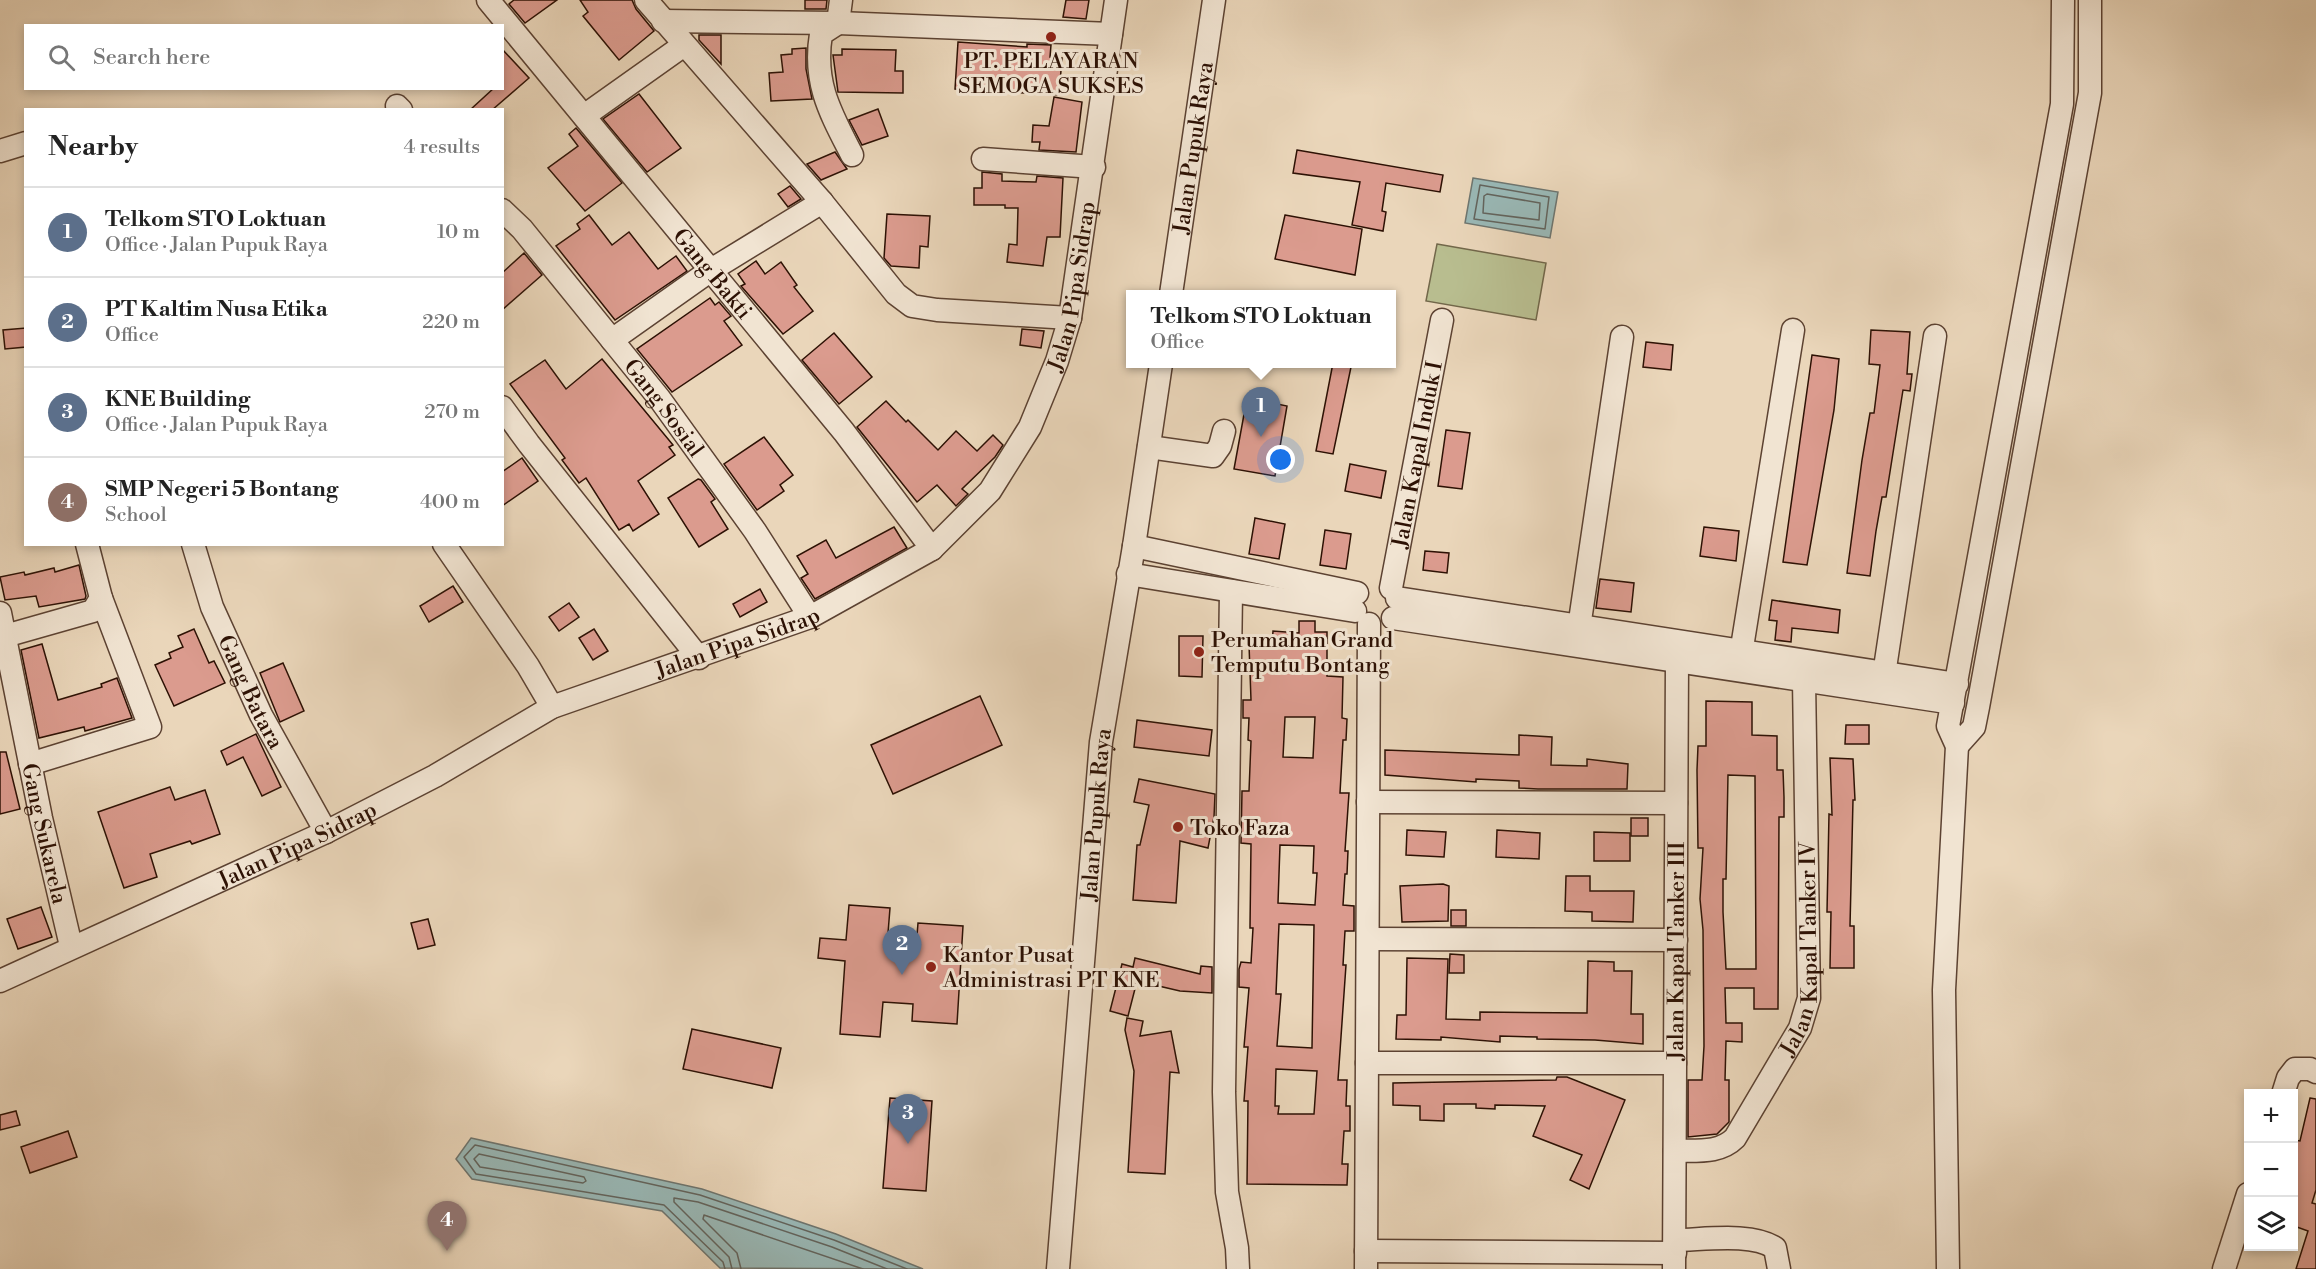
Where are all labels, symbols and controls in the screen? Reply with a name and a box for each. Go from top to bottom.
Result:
search box [24,24,504,90]
marker: PT. PELAYARAN SEMOGA SUKSES [1044,30,1058,44]
icon: search [45,41,78,74]
text: Search here [93,44,210,71]
place label: PT. PELAYARAN SEMOGA SUKSES [958,48,1144,100]
street label: Jalan Pupuk Raya [1168,59,1220,236]
text: Nearby [48,131,138,163]
text: 4 results [403,135,480,160]
street label: Jalan Pipa Sidrap [1042,200,1102,377]
text: Telkom STO Loktuan [105,206,326,233]
text: 1 [63,220,72,245]
text: 10 m [437,220,480,245]
street label: Gang Bakti [667,223,757,325]
text: Office · Jalan Pupuk Raya [105,233,328,258]
popup [1126,290,1396,368]
text: PT Kaltim Nusa Etika [105,296,328,323]
text: Telkom STO Loktuan [1151,303,1371,330]
text: 2 [61,310,74,335]
text: 220 m [422,310,480,335]
text: Office [105,323,159,348]
text: Office [1151,330,1204,355]
street label: Gang Sosial [618,354,709,463]
street label: Jalan Kapal Induk I [1387,358,1449,551]
text: KNE Building [105,386,250,413]
pin: 1 [1242,388,1280,437]
text: 3 [61,400,74,425]
text: 270 m [424,400,480,425]
text: Office · Jalan Pupuk Raya [105,413,328,438]
your location [1266,445,1295,474]
text: SMP Negeri 5 Bontang [105,476,338,503]
text: 4 [61,490,74,515]
text: 400 m [420,490,480,515]
text: School [105,503,167,528]
street label: Jalan Pipa Sidrap [651,602,825,685]
place label: Perumahan Grand Temputu Bontang [1211,627,1394,679]
street label: Gang Batara [211,631,289,755]
marker: Perumahan Grand Temputu Bontang [1192,645,1206,659]
street label: Jalan Pupuk Raya [1076,725,1118,903]
street label: Gang Sukarela [15,761,73,907]
street label: Jalan Pipa Sidrap [213,796,381,895]
place label: Toko Faza [1190,815,1291,842]
marker: Toko Faza [1171,820,1185,834]
street label: Jalan Kapal Tanker III [1663,841,1691,1061]
street label: Jalan Kapal Tanker IV [1774,841,1824,1062]
pin: 2 [882,926,922,975]
place label: Kantor Pusat Administrasi PT KNE [942,942,1160,994]
marker: Kantor Pusat Administrasi PT KNE [924,960,938,974]
map controls [2244,1089,2298,1251]
button: + [2244,1089,2298,1143]
pin: 3 [888,1094,928,1144]
button: − [2244,1143,2298,1197]
button: layers [2244,1197,2298,1251]
pin: 4 [428,1202,466,1251]

